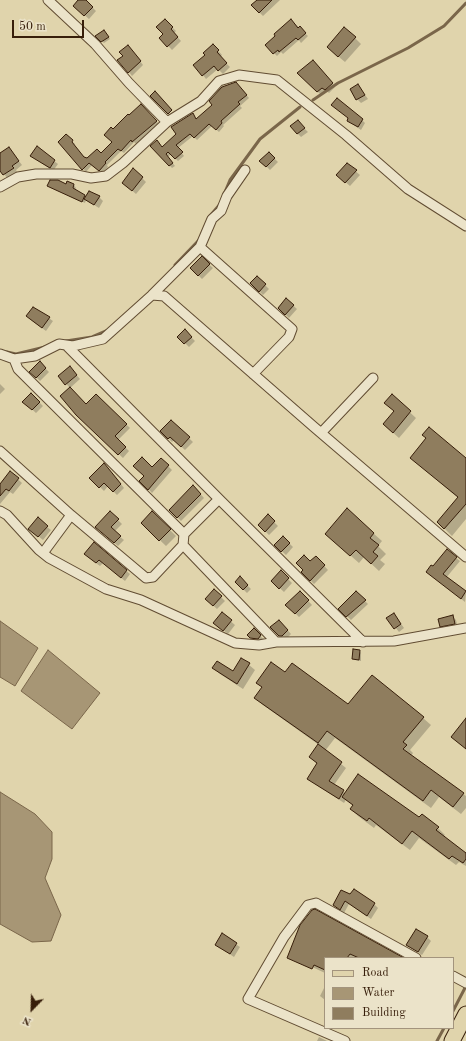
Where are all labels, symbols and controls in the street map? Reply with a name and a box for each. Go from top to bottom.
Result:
scale bar [14,12,86,38]
text: 50 m [19,21,46,33]
legend [324,957,454,1029]
text: Road [362,967,389,979]
text: Water [362,987,394,999]
north arrow [12,989,52,1029]
text: Building [362,1007,406,1019]
text: N [21,1014,33,1027]

